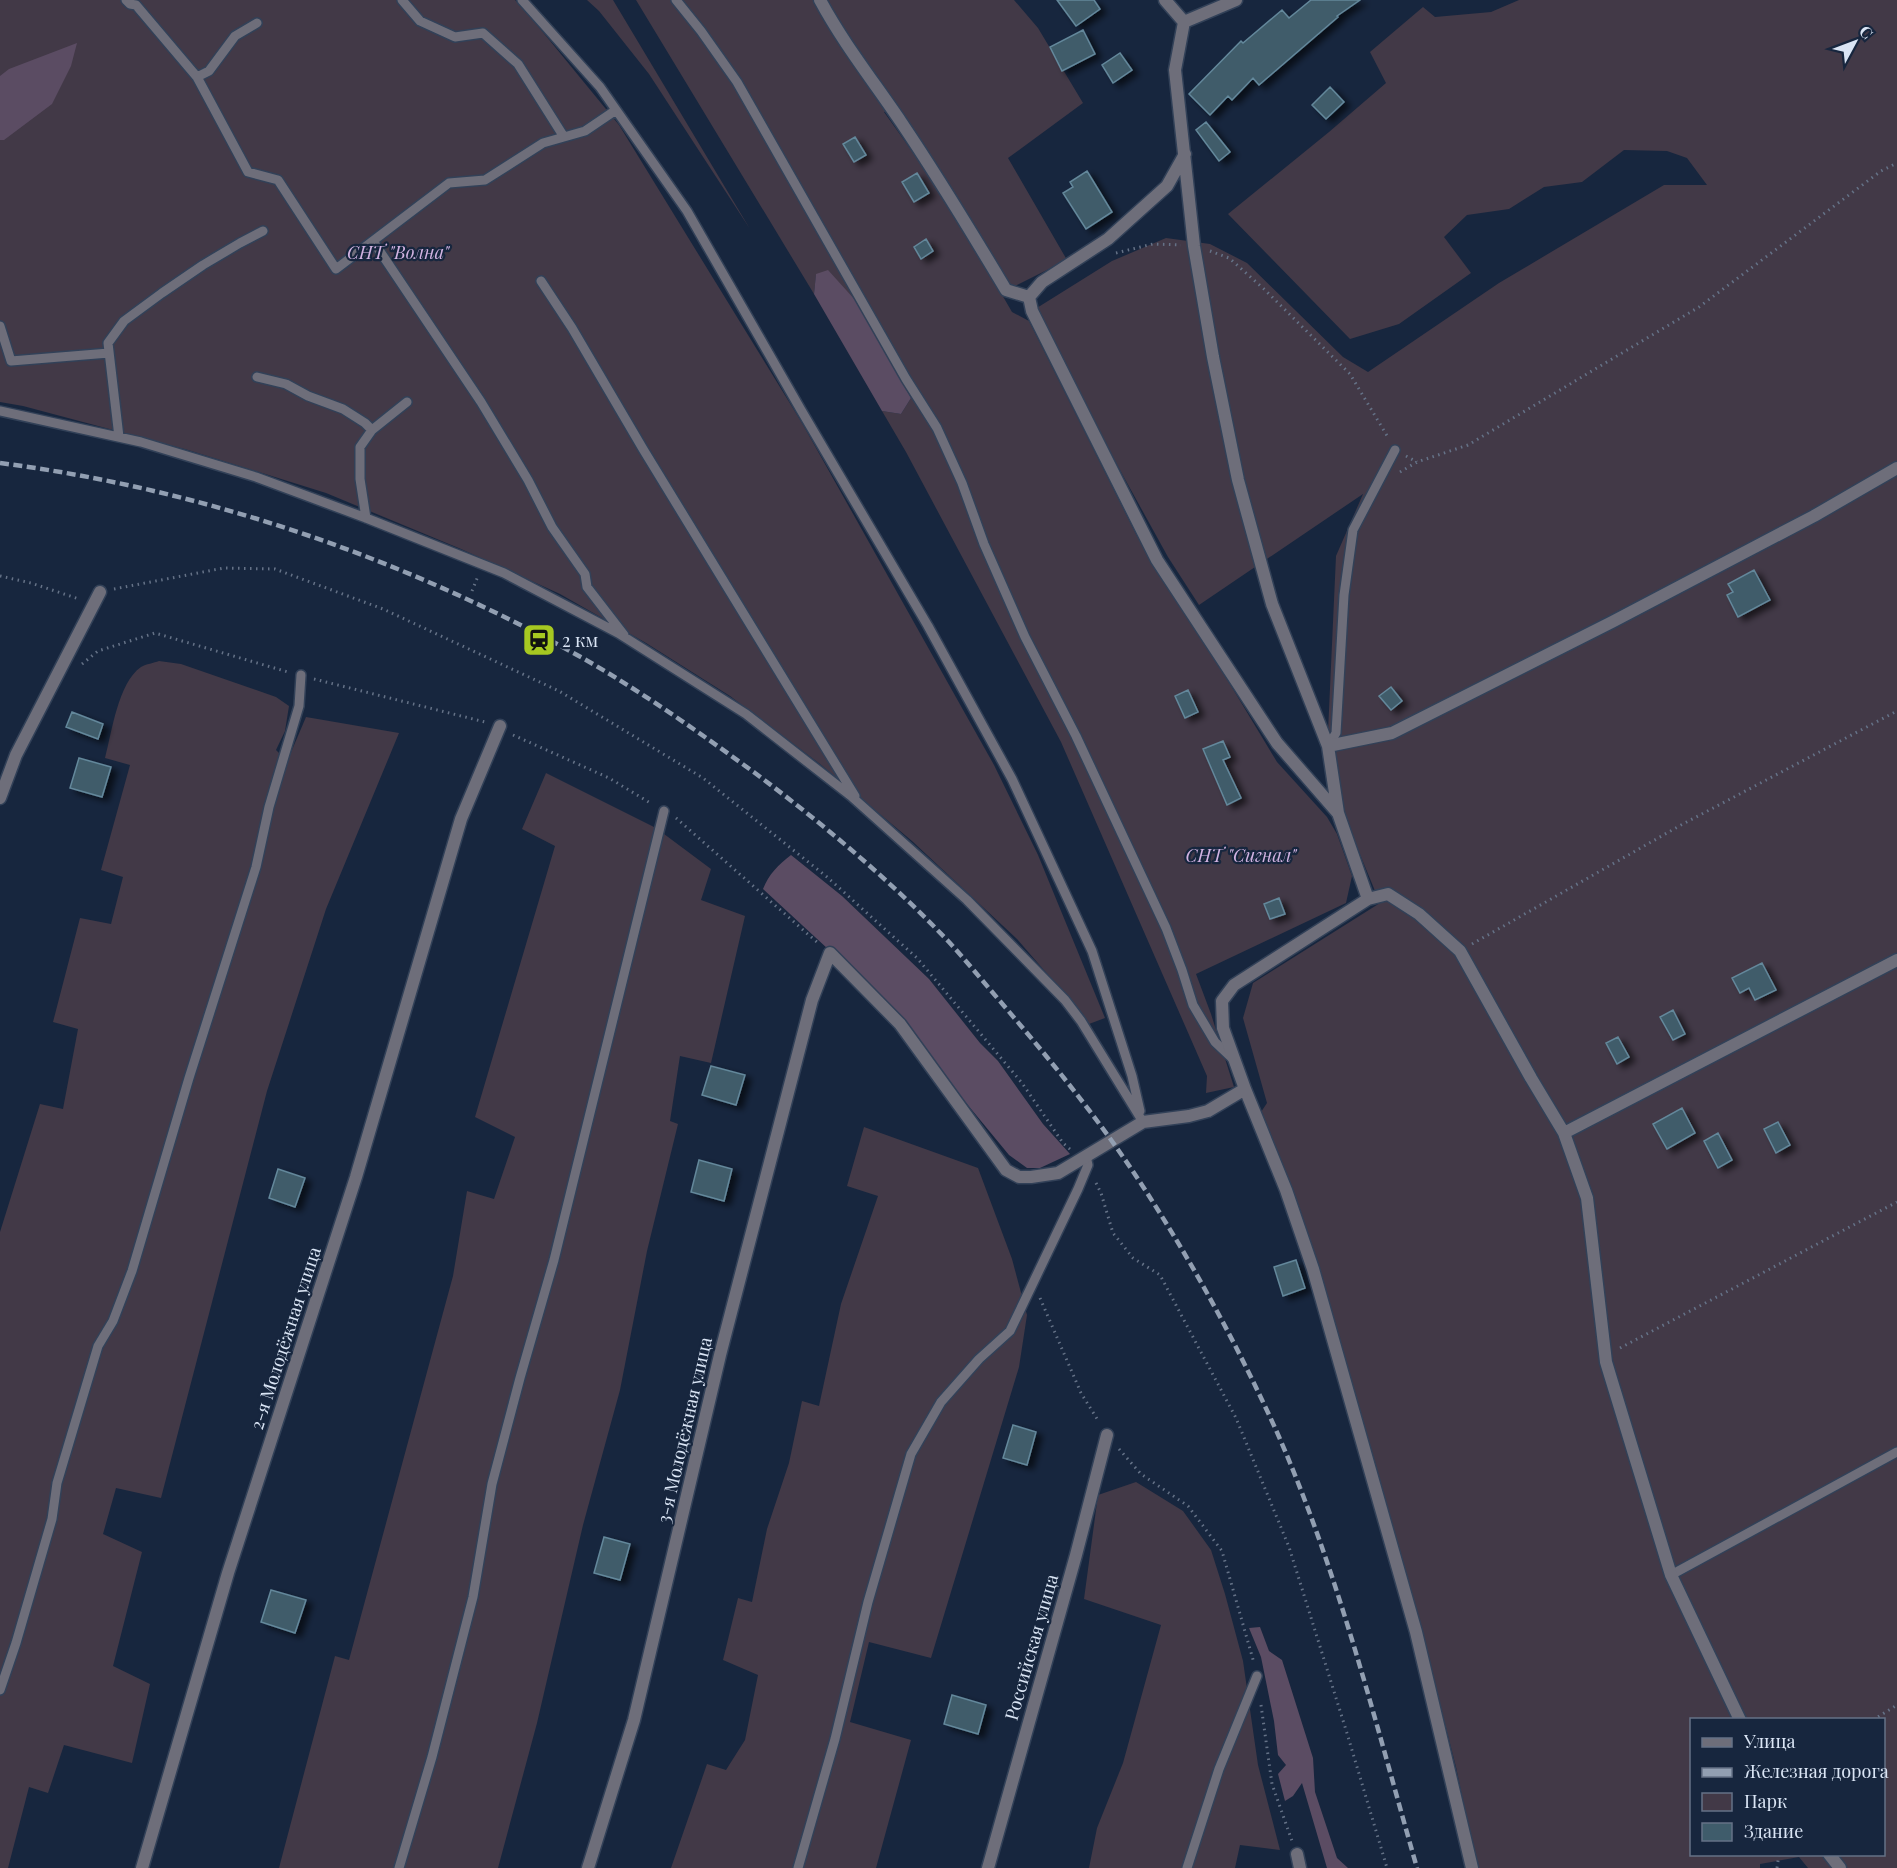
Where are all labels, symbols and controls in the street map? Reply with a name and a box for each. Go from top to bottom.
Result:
north arrow [1825,12,1885,72]
text: С [1855,21,1878,43]
park label: СНТ "Волна" [347,240,451,264]
station icon: 2 км [521,622,557,658]
place label: 2 км [562,628,598,652]
park label: СНТ "Сигнал" [1186,843,1298,867]
street label: 2-я Молодёжная улица [244,1243,326,1433]
street label: 3-я Молодёжная улица [651,1334,717,1525]
street label: Российская улица [999,1571,1063,1723]
legend [1690,1718,1885,1856]
text: Улица [1743,1729,1795,1753]
text: Железная дорога [1744,1759,1889,1783]
text: Парк [1744,1789,1787,1813]
text: Здание [1744,1819,1803,1843]

